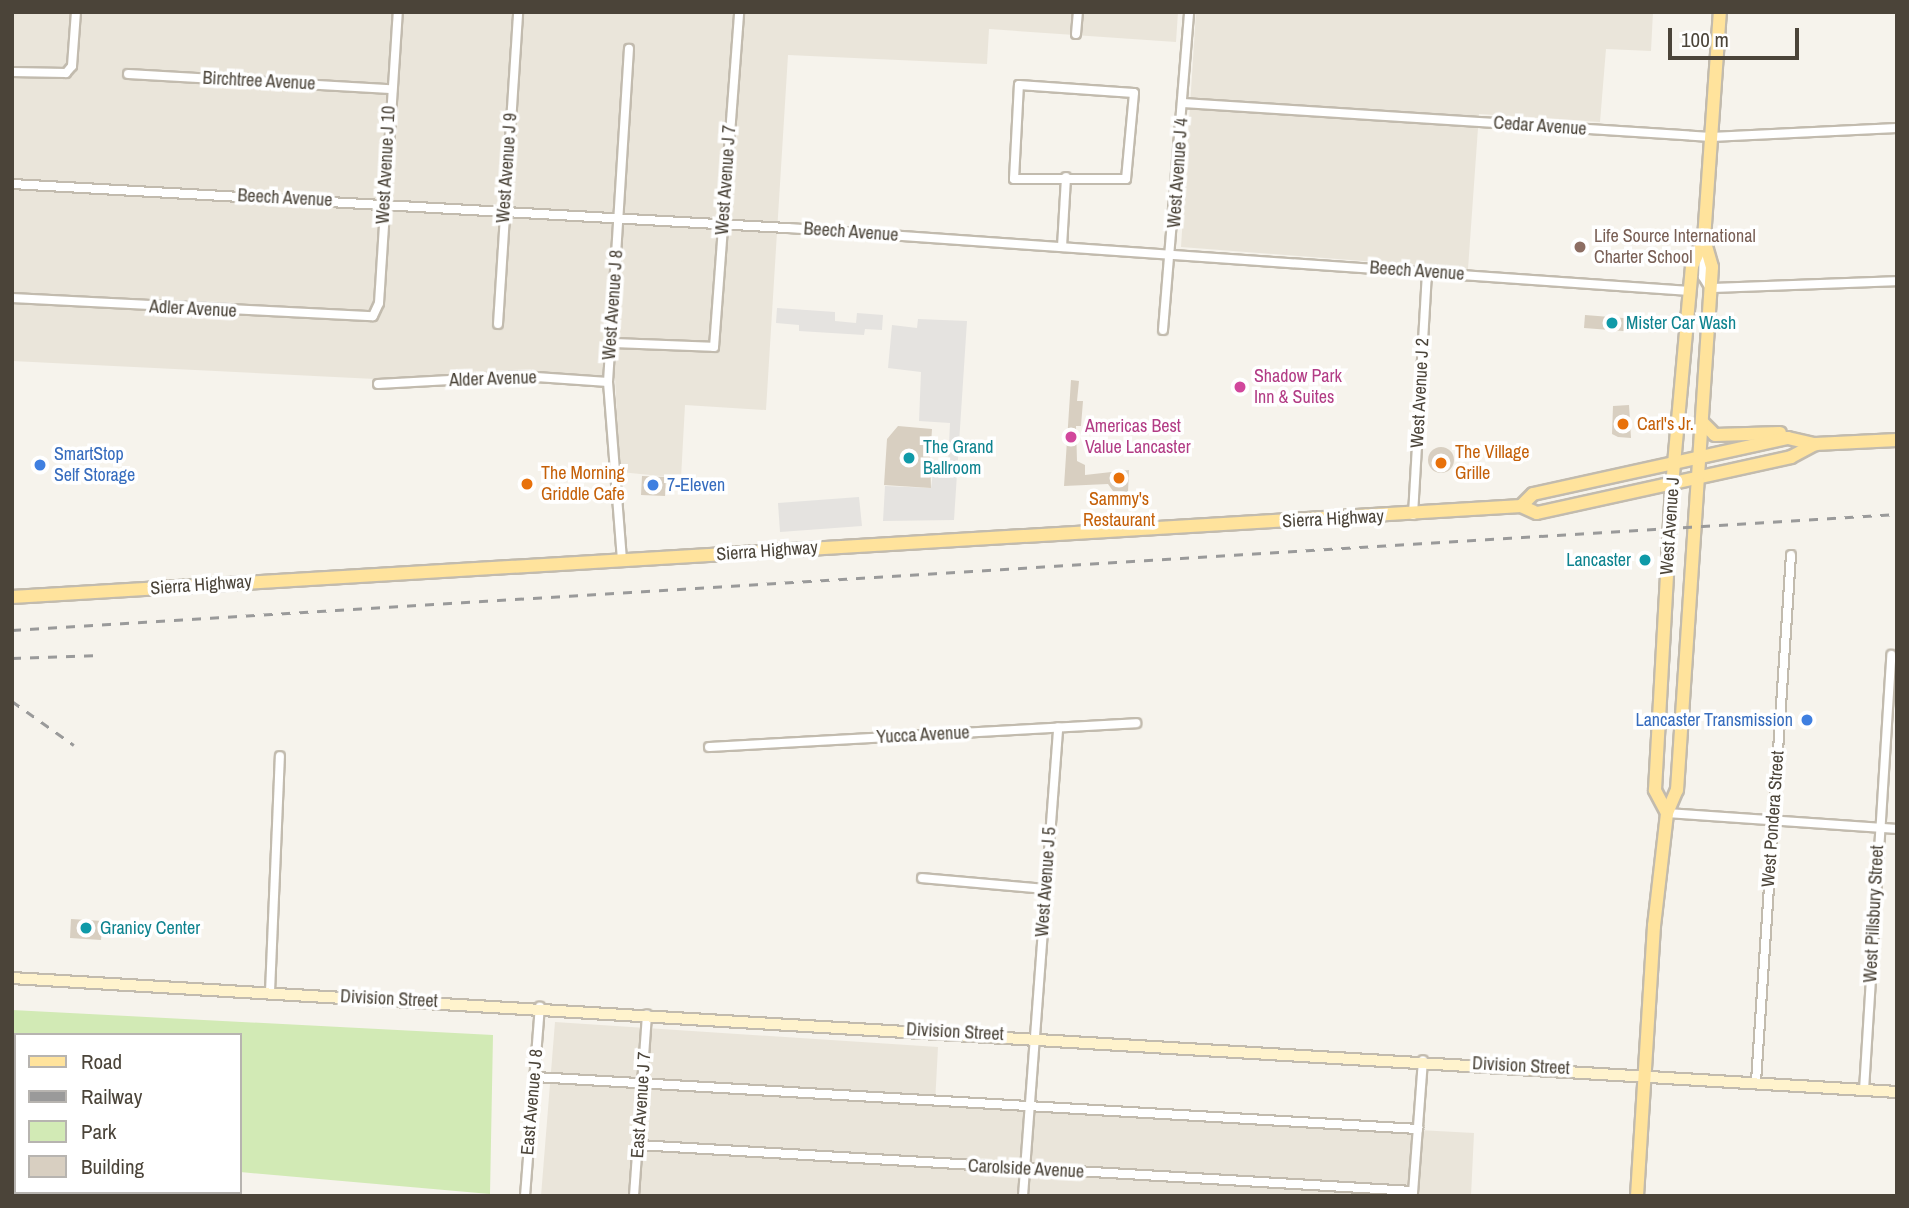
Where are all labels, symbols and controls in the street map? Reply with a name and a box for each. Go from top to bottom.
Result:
scale bar [1671,14,1802,58]
text: 100 m [1681,25,1729,54]
street label: Birchtree Avenue [202,67,316,95]
street label: West Avenue J 10 [372,105,400,225]
street label: West Avenue J 9 [492,112,522,224]
street label: Cedar Avenue [1492,112,1588,140]
street label: West Avenue J 4 [1163,117,1193,229]
street label: West Avenue J 7 [711,124,741,236]
street label: Beech Avenue [237,185,333,211]
street label: Beech Avenue [802,218,900,246]
place label: Life Source International Charter School [1594,226,1756,268]
marker: Life Source International Charter School [1572,239,1588,255]
street label: West Avenue J 8 [598,249,628,361]
street label: Beech Avenue [1368,257,1466,285]
street label: Adler Avenue [148,296,238,322]
place label: Mister Car Wash [1626,312,1736,334]
marker: Mister Car Wash [1604,315,1620,331]
street label: West Avenue J 2 [1406,337,1434,449]
place label: Shadow Park Inn & Suites [1254,366,1342,408]
street label: Alder Avenue [448,367,538,391]
marker: Shadow Park Inn & Suites [1232,379,1248,395]
place label: Carl's Jr. [1637,413,1694,435]
place label: Americas Best Value Lancaster [1085,416,1191,458]
marker: Carl's Jr. [1615,416,1631,432]
marker: Americas Best Value Lancaster [1063,429,1079,445]
place label: The Grand Ballroom [923,437,994,480]
place label: The Village Grille [1455,442,1529,484]
place label: SmartStop Self Storage [54,444,135,486]
marker: The Grand Ballroom [901,450,917,466]
marker: The Village Grille [1433,455,1449,471]
marker: SmartStop Self Storage [32,457,48,473]
place label: The Morning Griddle Cafe [541,463,625,505]
marker: Sammy's Restaurant [1111,470,1127,486]
place label: 7-Eleven [667,474,725,496]
marker: The Morning Griddle Cafe [519,476,535,492]
street label: West Avenue J [1656,476,1684,576]
marker: 7-Eleven [645,477,661,493]
place label: Sammy's Restaurant [1083,489,1155,532]
street label: Sierra Highway [1282,506,1384,532]
street label: Sierra Highway [716,537,818,565]
place label: Lancaster [1566,549,1631,571]
marker: Lancaster [1637,552,1653,568]
street label: Sierra Highway [150,571,252,599]
place label: Lancaster Transmission [1635,709,1793,731]
marker: Lancaster Transmission [1799,712,1815,728]
street label: Yucca Avenue [875,722,971,748]
street label: West Pondera Street [1757,750,1789,888]
street label: West Avenue J 5 [1031,826,1061,938]
street label: West Pillsbury Street [1860,845,1888,983]
place label: Granicy Center [100,917,200,939]
marker: Granicy Center [78,920,94,936]
street label: Division Street [340,986,438,1012]
street label: Division Street [906,1019,1004,1045]
legend [14,1033,242,1194]
text: Road [81,1047,122,1076]
street label: East Avenue J 8 [517,1048,547,1156]
street label: East Avenue J 7 [626,1051,656,1159]
street label: Division Street [1472,1053,1570,1079]
text: Railway [81,1082,142,1111]
text: Park [81,1117,116,1146]
text: Building [81,1152,144,1181]
street label: Carolside Avenue [967,1155,1085,1183]

